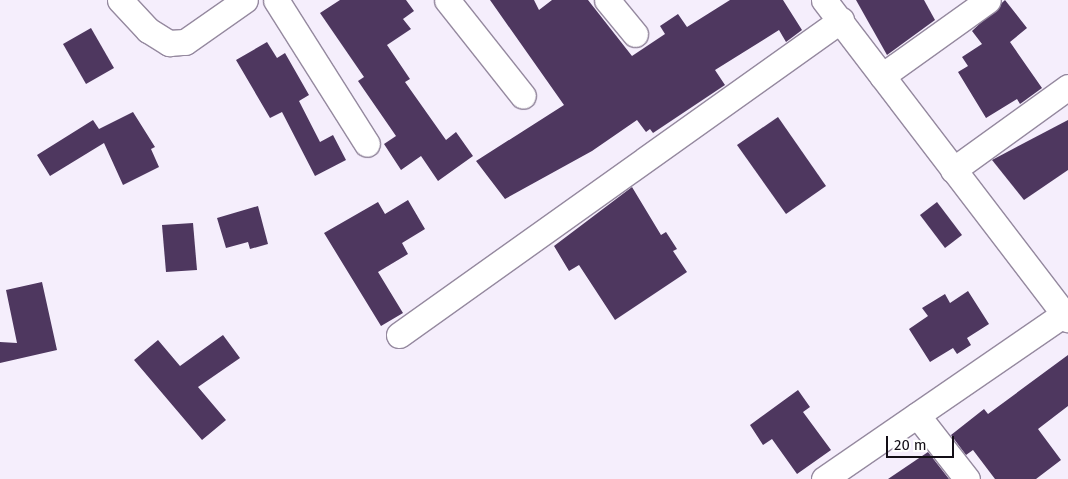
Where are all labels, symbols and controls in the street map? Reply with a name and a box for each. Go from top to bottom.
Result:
scale bar [888,426,956,458]
text: 20 m [894,436,927,454]

